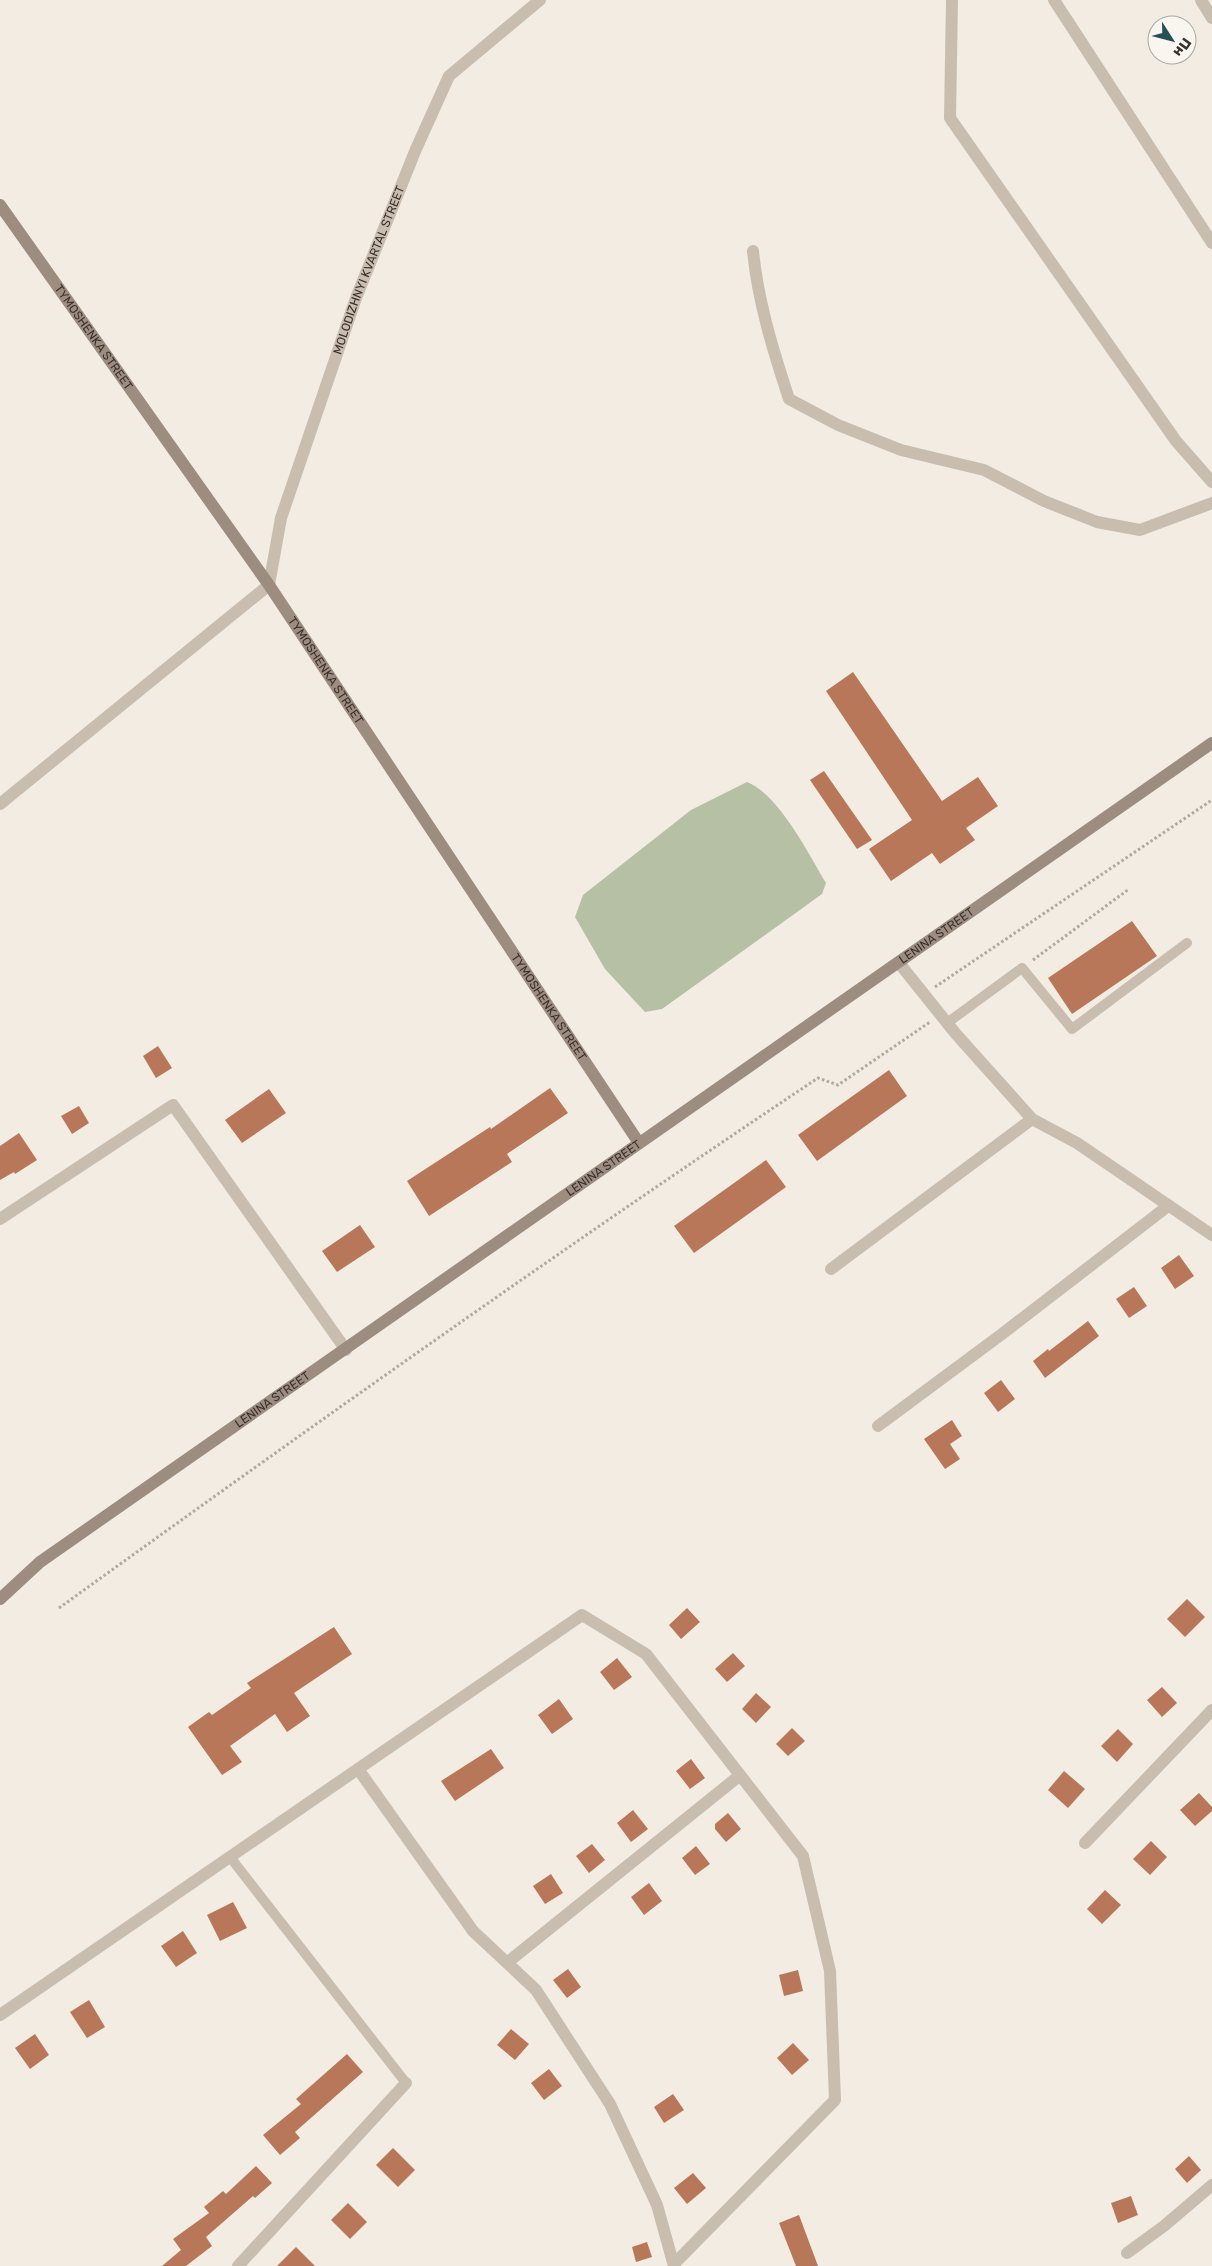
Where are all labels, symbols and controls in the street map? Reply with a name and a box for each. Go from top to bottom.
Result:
north arrow [1147,15,1197,65]
text: Пн [1170,35,1195,60]
street label: MOLODIZHNYI KVARTAL STREET [330,184,408,356]
street label: TYMOSHENKA STREET [52,282,136,393]
street label: TYMOSHENKA STREET [285,614,366,727]
street label: LENINA STREET [896,905,977,967]
street label: TYMOSHENKA STREET [508,951,589,1063]
street label: LENINA STREET [563,1137,644,1199]
street label: LENINA STREET [232,1369,313,1431]

